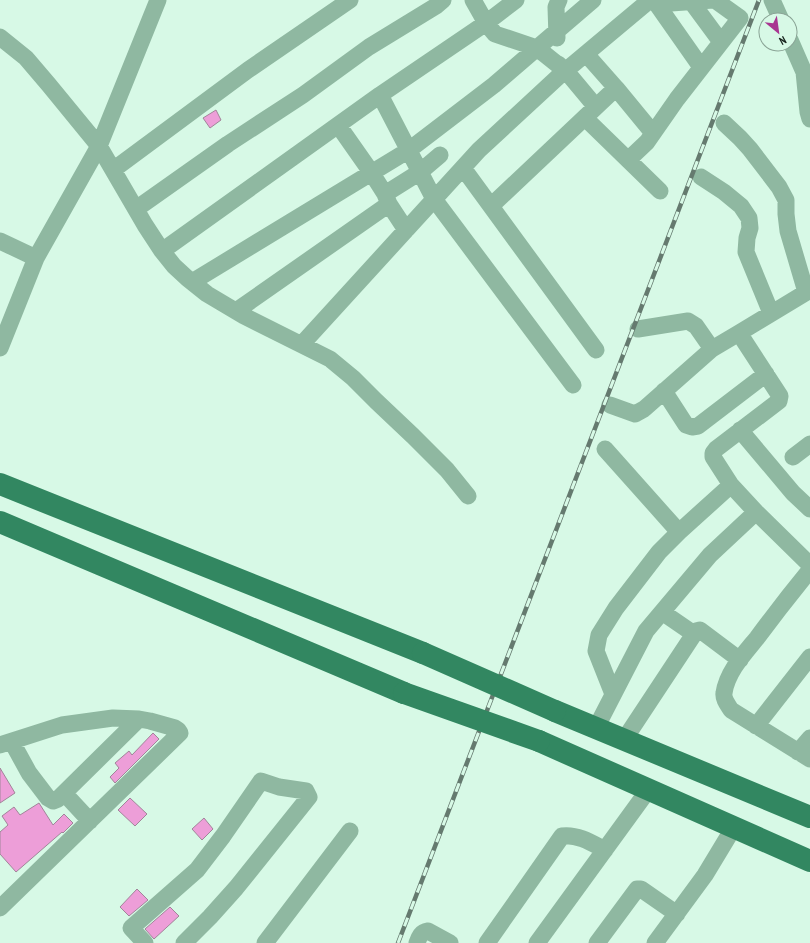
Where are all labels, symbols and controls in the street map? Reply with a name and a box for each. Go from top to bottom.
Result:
north arrow [758,12,798,52]
text: N [777,33,789,48]

